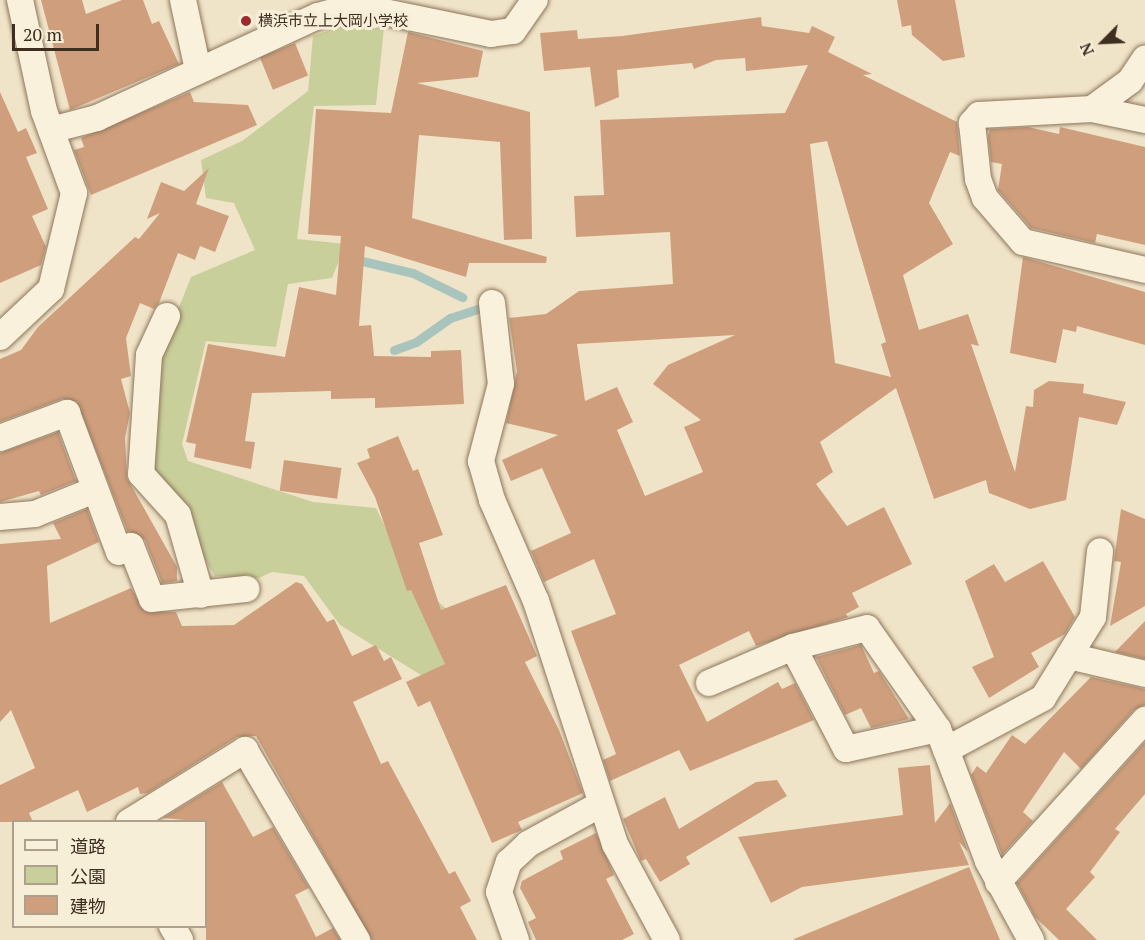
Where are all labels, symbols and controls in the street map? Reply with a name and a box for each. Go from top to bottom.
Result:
scale bar [15,12,102,50]
place label: 横浜市立上大岡小学校 [258,12,408,30]
north arrow [1073,12,1133,72]
marker: 横浜市立上大岡小学校 [239,14,253,28]
text: 20 m [23,22,62,46]
text: N [1074,39,1099,59]
legend [12,820,207,928]
text: 道路 [70,834,106,858]
text: 公園 [70,864,106,888]
text: 建物 [70,894,106,918]

